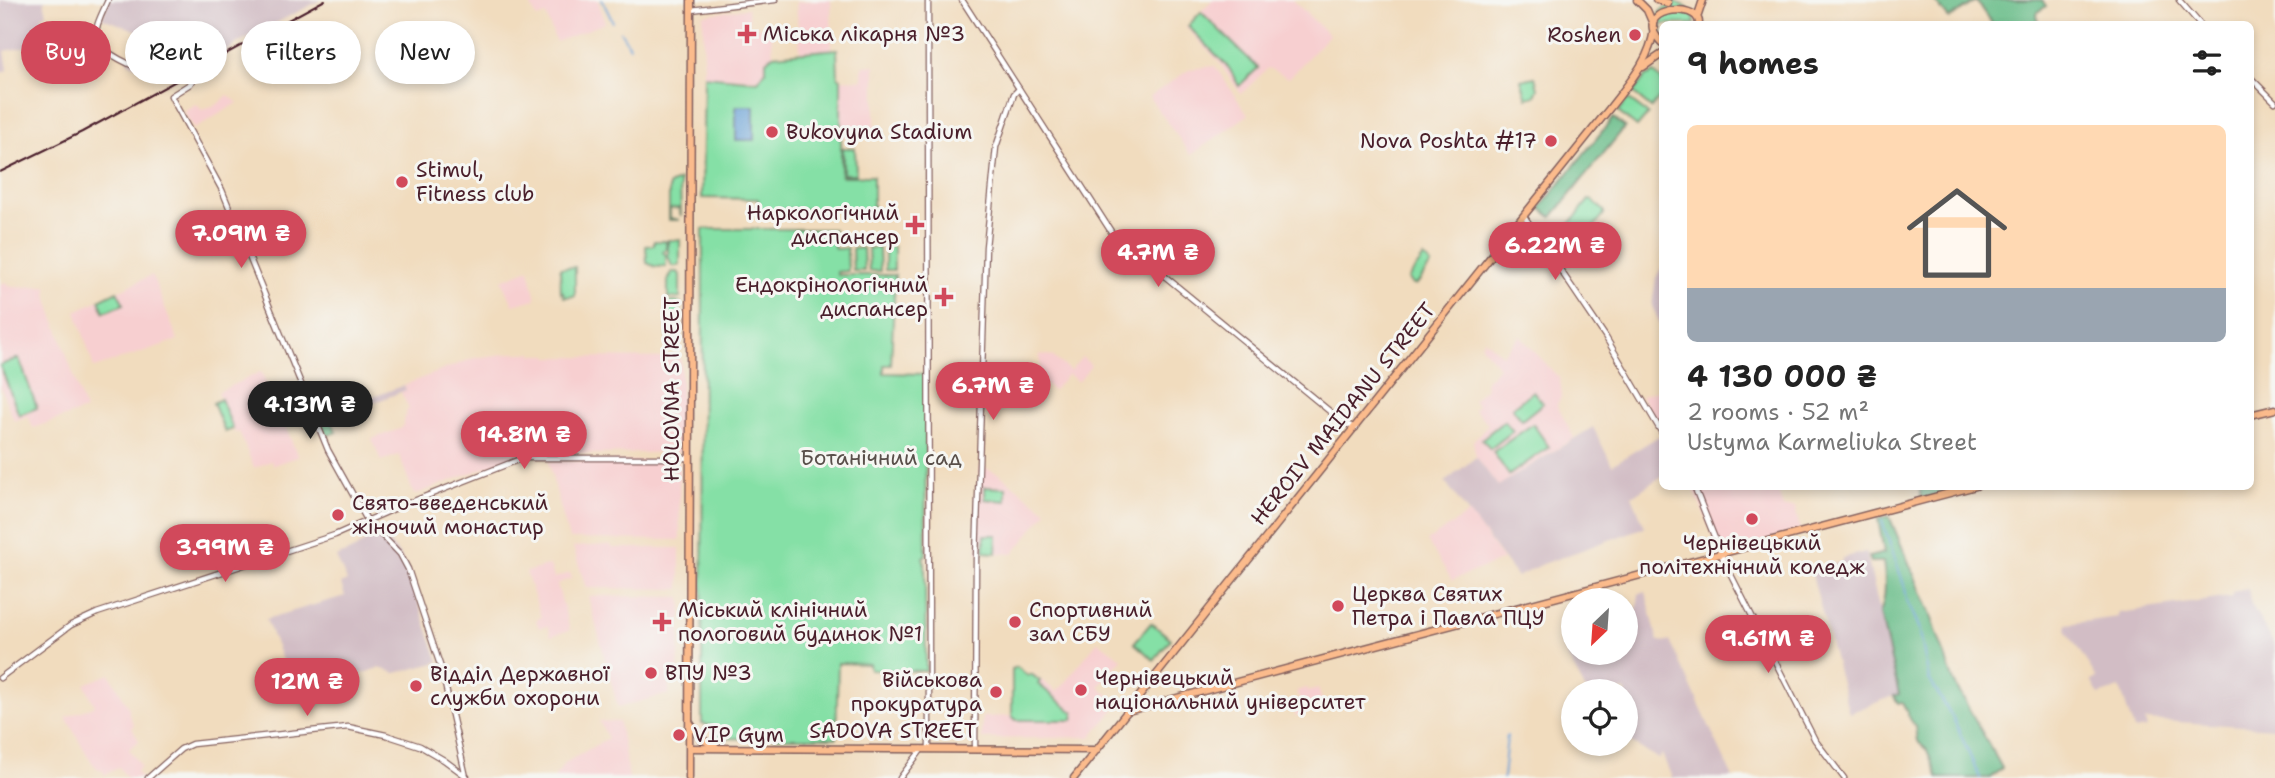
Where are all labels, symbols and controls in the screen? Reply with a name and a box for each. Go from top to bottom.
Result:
place label: Міська лікарня №3 [763,20,965,48]
chip: Buy [21,21,111,84]
chip: Rent [125,21,227,84]
chip: Filters [241,21,361,84]
chip: New [375,21,475,84]
place label: Roshen [1547,21,1621,49]
marker: Міська лікарня №3 [737,24,757,44]
marker: Roshen [1627,27,1643,43]
text: 9 homes [1687,43,1819,84]
icon: filters [2188,44,2226,82]
place label: Bukovyna Stadium [786,118,972,146]
marker: Bukovyna Stadium [764,124,780,140]
place label: Nova Poshta #17 [1360,127,1537,155]
marker: Nova Poshta #17 [1543,133,1559,149]
place label: Stimul, Fitness club [416,156,534,208]
icon: home [1894,170,2020,296]
marker: Stimul, Fitness club [394,174,410,190]
place label: Наркологічний диспансер [747,199,899,251]
pin: 7.09M ₴ [176,210,306,270]
marker: Наркологічний диспансер [905,215,925,235]
text: 7.09M ₴ [191,218,291,248]
pin: 6.22M ₴ [1490,222,1620,282]
pin: 4.7M ₴ [1101,230,1215,289]
text: 6.22M ₴ [1505,230,1605,260]
text: 4.7M ₴ [1117,237,1199,267]
place label: Ендокрінологічний диспансер [735,271,928,323]
marker: Ендокрінологічний диспансер [934,287,954,307]
street label: HOLOVNA STREET [658,296,686,482]
street label: HEROIV MAIDANU STREET [1244,297,1442,531]
text: 4 130 000 ₴ [1687,356,1877,397]
pin: 6.7M ₴ [936,362,1050,422]
text: 6.7M ₴ [952,370,1034,400]
pin: 4.13M ₴ [245,382,375,441]
text: 4.13M ₴ [264,389,356,419]
text: 2 rooms · 52 m² [1687,397,1869,427]
pin: 14.8M ₴ [459,412,589,471]
text: 14.8M ₴ [477,419,571,449]
text: Ustyma Karmeliuka Street [1687,427,1977,457]
park label: Ботанічний сад [800,444,962,472]
place label: Свято-введенський жіночий монастир [352,489,549,541]
marker: Свято-введенський жіночий монастир [330,507,346,523]
marker: Чернівецький політехнічний коледж [1744,511,1760,527]
pin: 3.99M ₴ [160,524,290,584]
place label: Чернівецький політехнічний коледж [1639,529,1865,581]
text: 3.99M ₴ [176,532,274,562]
place label: Церква Святих Петра і Павла ПЦУ [1352,580,1545,632]
north arrow [1561,588,1638,665]
map controls [1561,588,1638,756]
place label: Міський клінічний пологовий будинок №1 [678,596,922,648]
place label: Спортивний зал СБУ [1029,596,1152,648]
marker: Церква Святих Петра і Павла ПЦУ [1330,598,1346,614]
marker: Міський клінічний пологовий будинок №1 [652,612,672,632]
marker: Спортивний зал СБУ [1007,614,1023,630]
pin: 9.61M ₴ [1703,616,1833,675]
text: 9.61M ₴ [1721,623,1815,653]
pin: 12M ₴ [258,658,356,718]
place label: ВПУ №3 [665,659,752,687]
place label: Відділ Державної служби охорони [430,660,610,712]
place label: Чернівецький національний університет [1095,664,1366,716]
marker: ВПУ №3 [643,665,659,681]
text: 12M ₴ [271,666,343,696]
place label: Військова прокуратура [851,666,982,718]
marker: Відділ Державної служби охорони [408,678,424,694]
button: locate [1561,679,1638,756]
marker: Чернівецький національний університет [1073,682,1089,698]
marker: Військова прокуратура [988,684,1004,700]
street label: SADOVA STREET [809,717,977,745]
place label: VIP Gym [693,721,784,749]
marker: VIP Gym [671,727,687,743]

